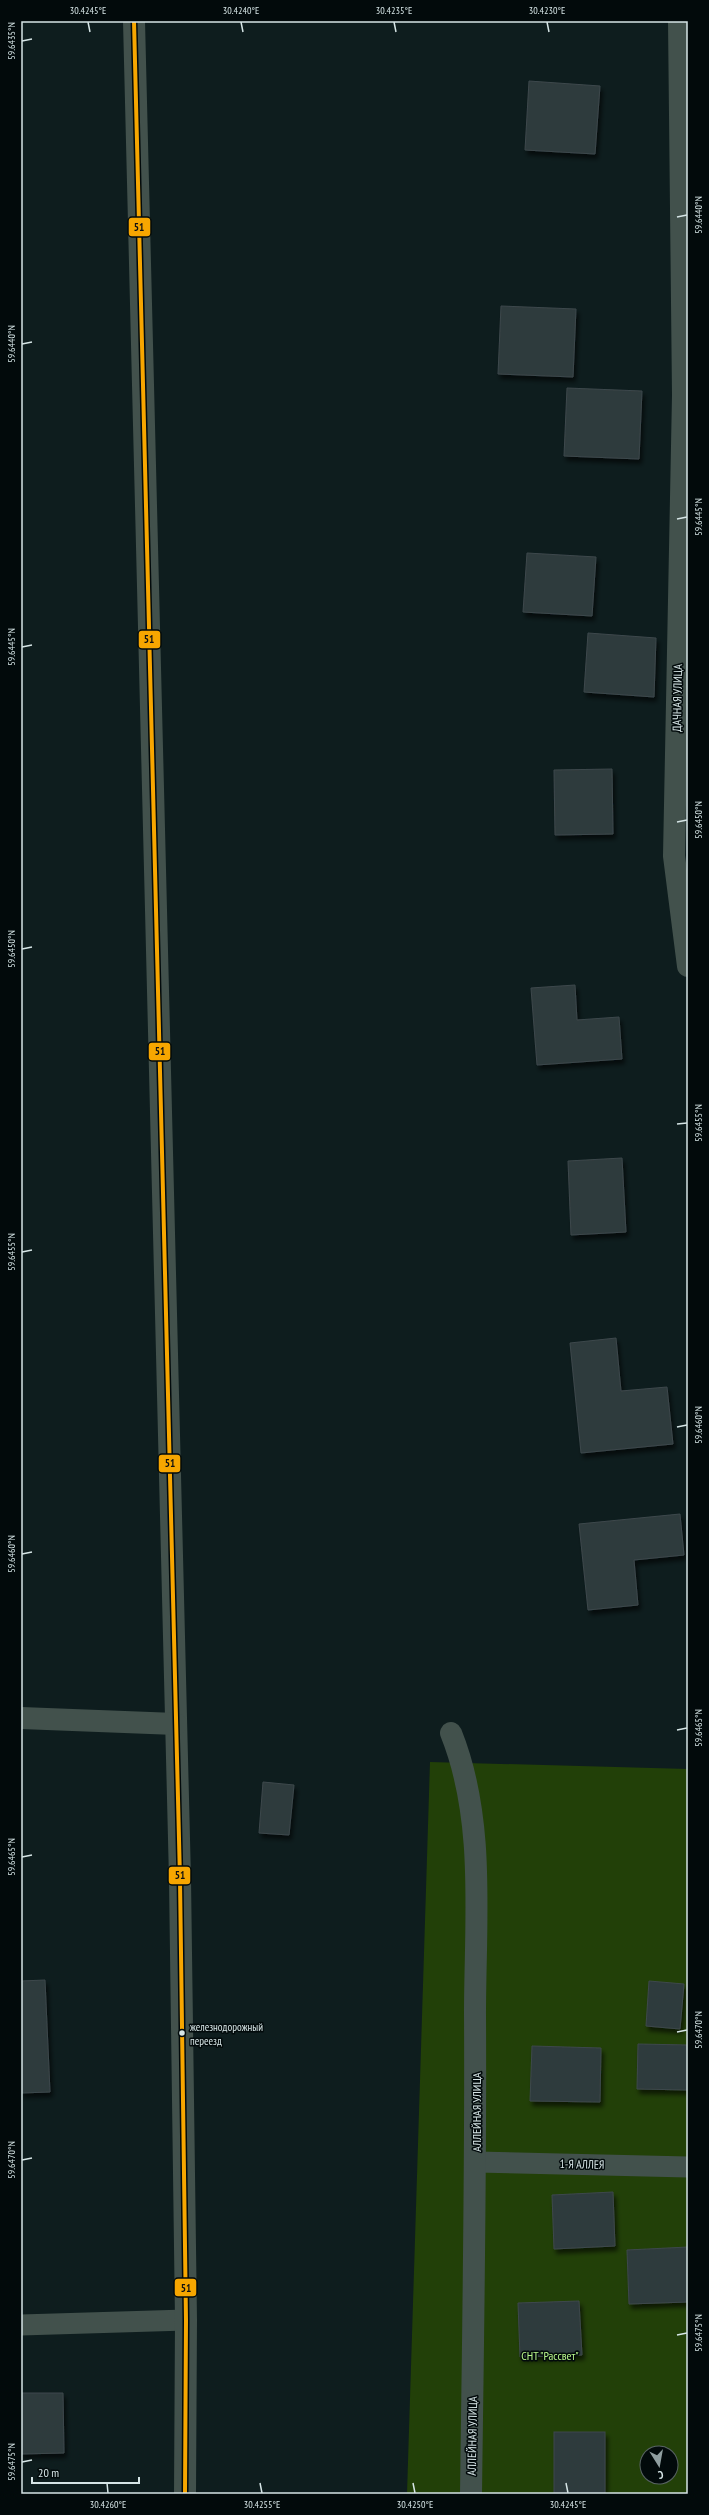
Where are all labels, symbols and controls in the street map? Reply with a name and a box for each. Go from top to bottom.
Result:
text: 30.4245°E [70,4,106,17]
text: 30.4240°E [223,4,259,17]
text: 30.4235°E [376,4,412,17]
text: 30.4230°E [529,4,565,17]
text: 59.6435°N [5,22,18,60]
text: 59.6440°N [692,196,705,234]
line badge: 51 [128,217,151,237]
text: 51 [134,220,144,234]
text: 59.6440°N [5,325,18,363]
text: 59.6445°N [692,498,705,536]
text: 59.6445°N [5,628,18,666]
line badge: 51 [138,630,161,649]
text: 51 [144,632,154,646]
street label: ДАЧНАЯ УЛИЦА [669,664,685,732]
text: 59.6450°N [692,801,705,839]
text: 59.6450°N [5,930,18,968]
line badge: 51 [148,1042,171,1061]
text: 51 [155,1044,165,1058]
text: 59.6455°N [692,1104,705,1142]
text: 59.6455°N [5,1233,18,1271]
text: 59.6460°N [692,1406,705,1444]
line badge: 51 [158,1454,181,1473]
text: 51 [165,1456,175,1470]
text: 59.6460°N [5,1535,18,1573]
text: 59.6465°N [692,1709,705,1747]
text: 59.6465°N [5,1838,18,1876]
line badge: 51 [168,1866,191,1885]
text: 51 [175,1868,185,1882]
text: 59.6470°N [692,2011,705,2049]
place label: железнодорожный переезд [190,2020,263,2048]
marker: железнодорожный переезд [177,2028,187,2038]
street label: АЛЛЕЙНАЯ УЛИЦА [469,2072,484,2152]
text: 59.6470°N [5,2141,18,2179]
street label: 1-Я АЛЛЕЯ [559,2156,605,2172]
line badge: 51 [174,2278,197,2297]
text: 51 [181,2281,191,2295]
text: 59.6475°N [692,2314,705,2352]
park label: СНТ "Рассвет" [521,2348,579,2363]
street label: АЛЛЕЙНАЯ УЛИЦА [464,2396,480,2476]
text: 59.6475°N [5,2443,18,2481]
north arrow [639,2445,679,2485]
scale bar [32,2459,139,2485]
text: 20 m [38,2465,59,2480]
text: С [657,2467,665,2482]
text: 30.4260°E [90,2498,126,2511]
text: 30.4255°E [244,2498,280,2511]
text: 30.4250°E [397,2498,433,2511]
text: 30.4245°E [550,2498,586,2511]

